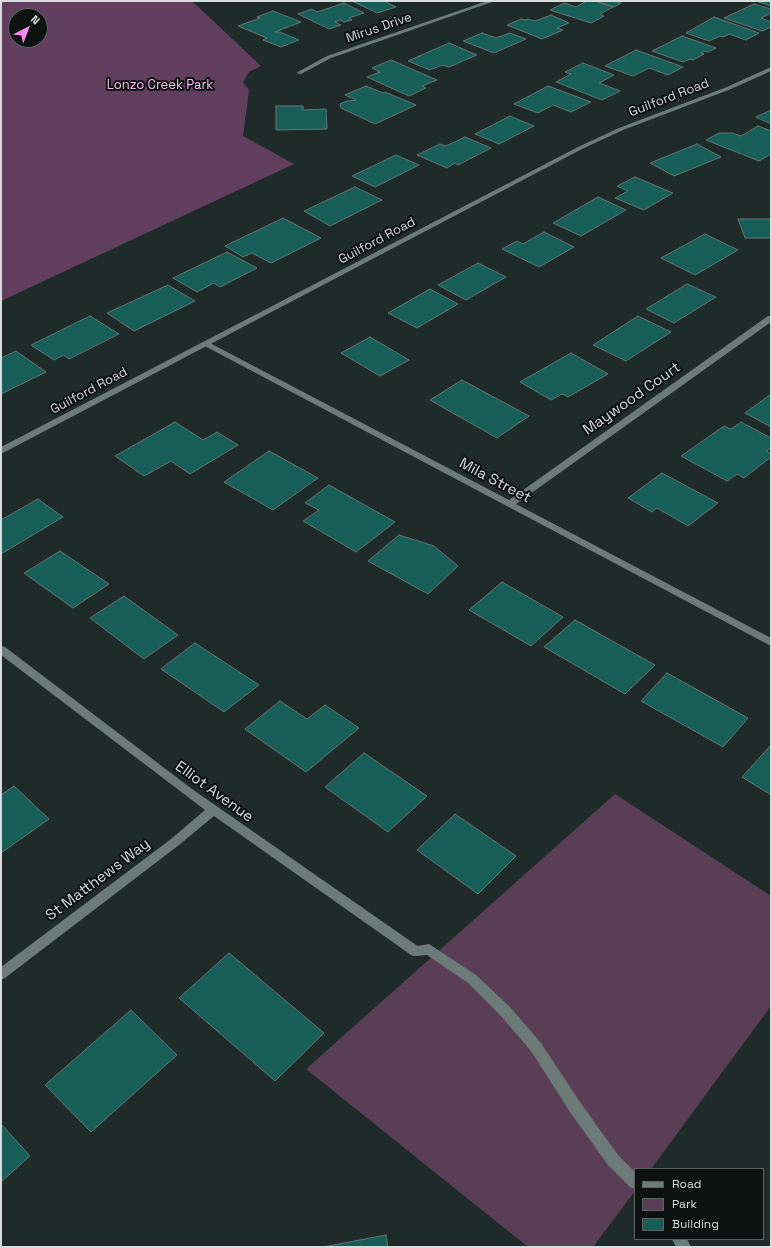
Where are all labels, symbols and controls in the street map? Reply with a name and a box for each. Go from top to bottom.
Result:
north arrow [8,8,48,48]
street label: Mirus Drive [344,9,414,47]
text: N [28,12,43,27]
street label: Guilford Road [627,76,711,120]
park label: Lonzo Creek Park [107,77,213,93]
street label: Guilford Road [336,214,418,268]
street label: Maywood Court [580,359,684,439]
street label: Guilford Road [48,364,130,418]
street label: Mila Street [456,455,534,507]
street label: Elliot Avenue [171,758,257,826]
street label: St Matthews Way [42,835,154,925]
legend [634,1168,764,1240]
text: Road [672,1176,701,1192]
text: Park [672,1196,697,1212]
text: Building [672,1216,719,1232]

